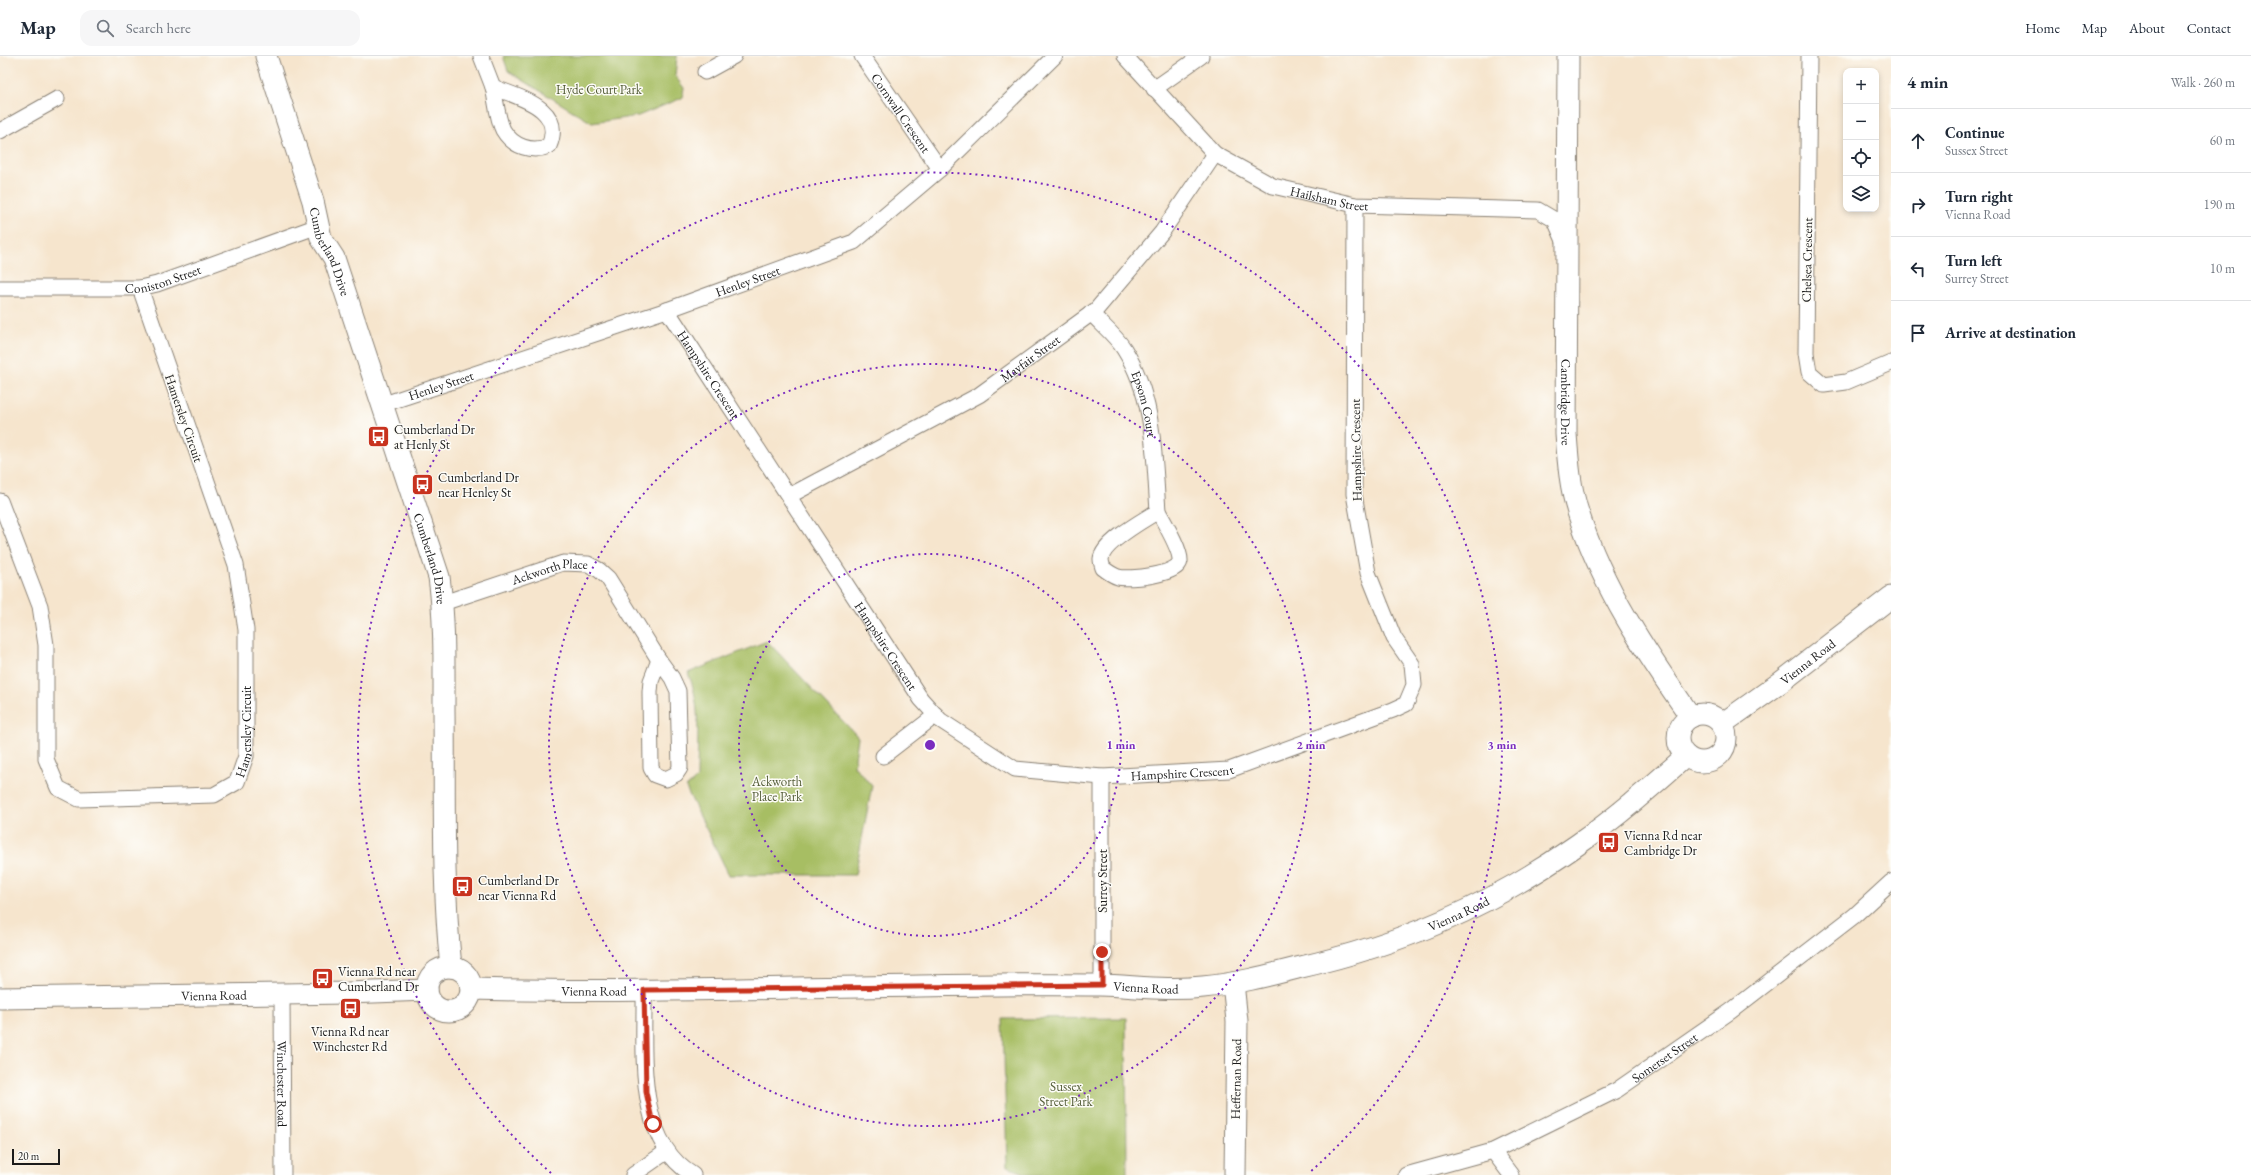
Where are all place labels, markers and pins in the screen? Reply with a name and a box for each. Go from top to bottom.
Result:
place label: Cumberland Dr at Henly St [394,421,475,453]
bus stop icon: Cumberland Dr at Henly St [366,423,392,449]
place label: Cumberland Dr near Henley St [438,469,519,501]
bus stop icon: Cumberland Dr near Henley St [410,471,436,497]
centre of rings [923,738,937,752]
place label: Vienna Rd near Cambridge Dr [1624,827,1703,859]
bus stop icon: Vienna Rd near Cambridge Dr [1595,829,1621,855]
place label: Cumberland Dr near Vienna Rd [478,872,559,904]
bus stop icon: Cumberland Dr near Vienna Rd [449,874,475,900]
place label: Vienna Rd near Cumberland Dr [338,963,419,995]
bus stop icon: Vienna Rd near Cumberland Dr [309,965,335,991]
bus stop icon: Vienna Rd near Winchester Rd [337,996,363,1022]
place label: Vienna Rd near Winchester Rd [311,1023,390,1055]

